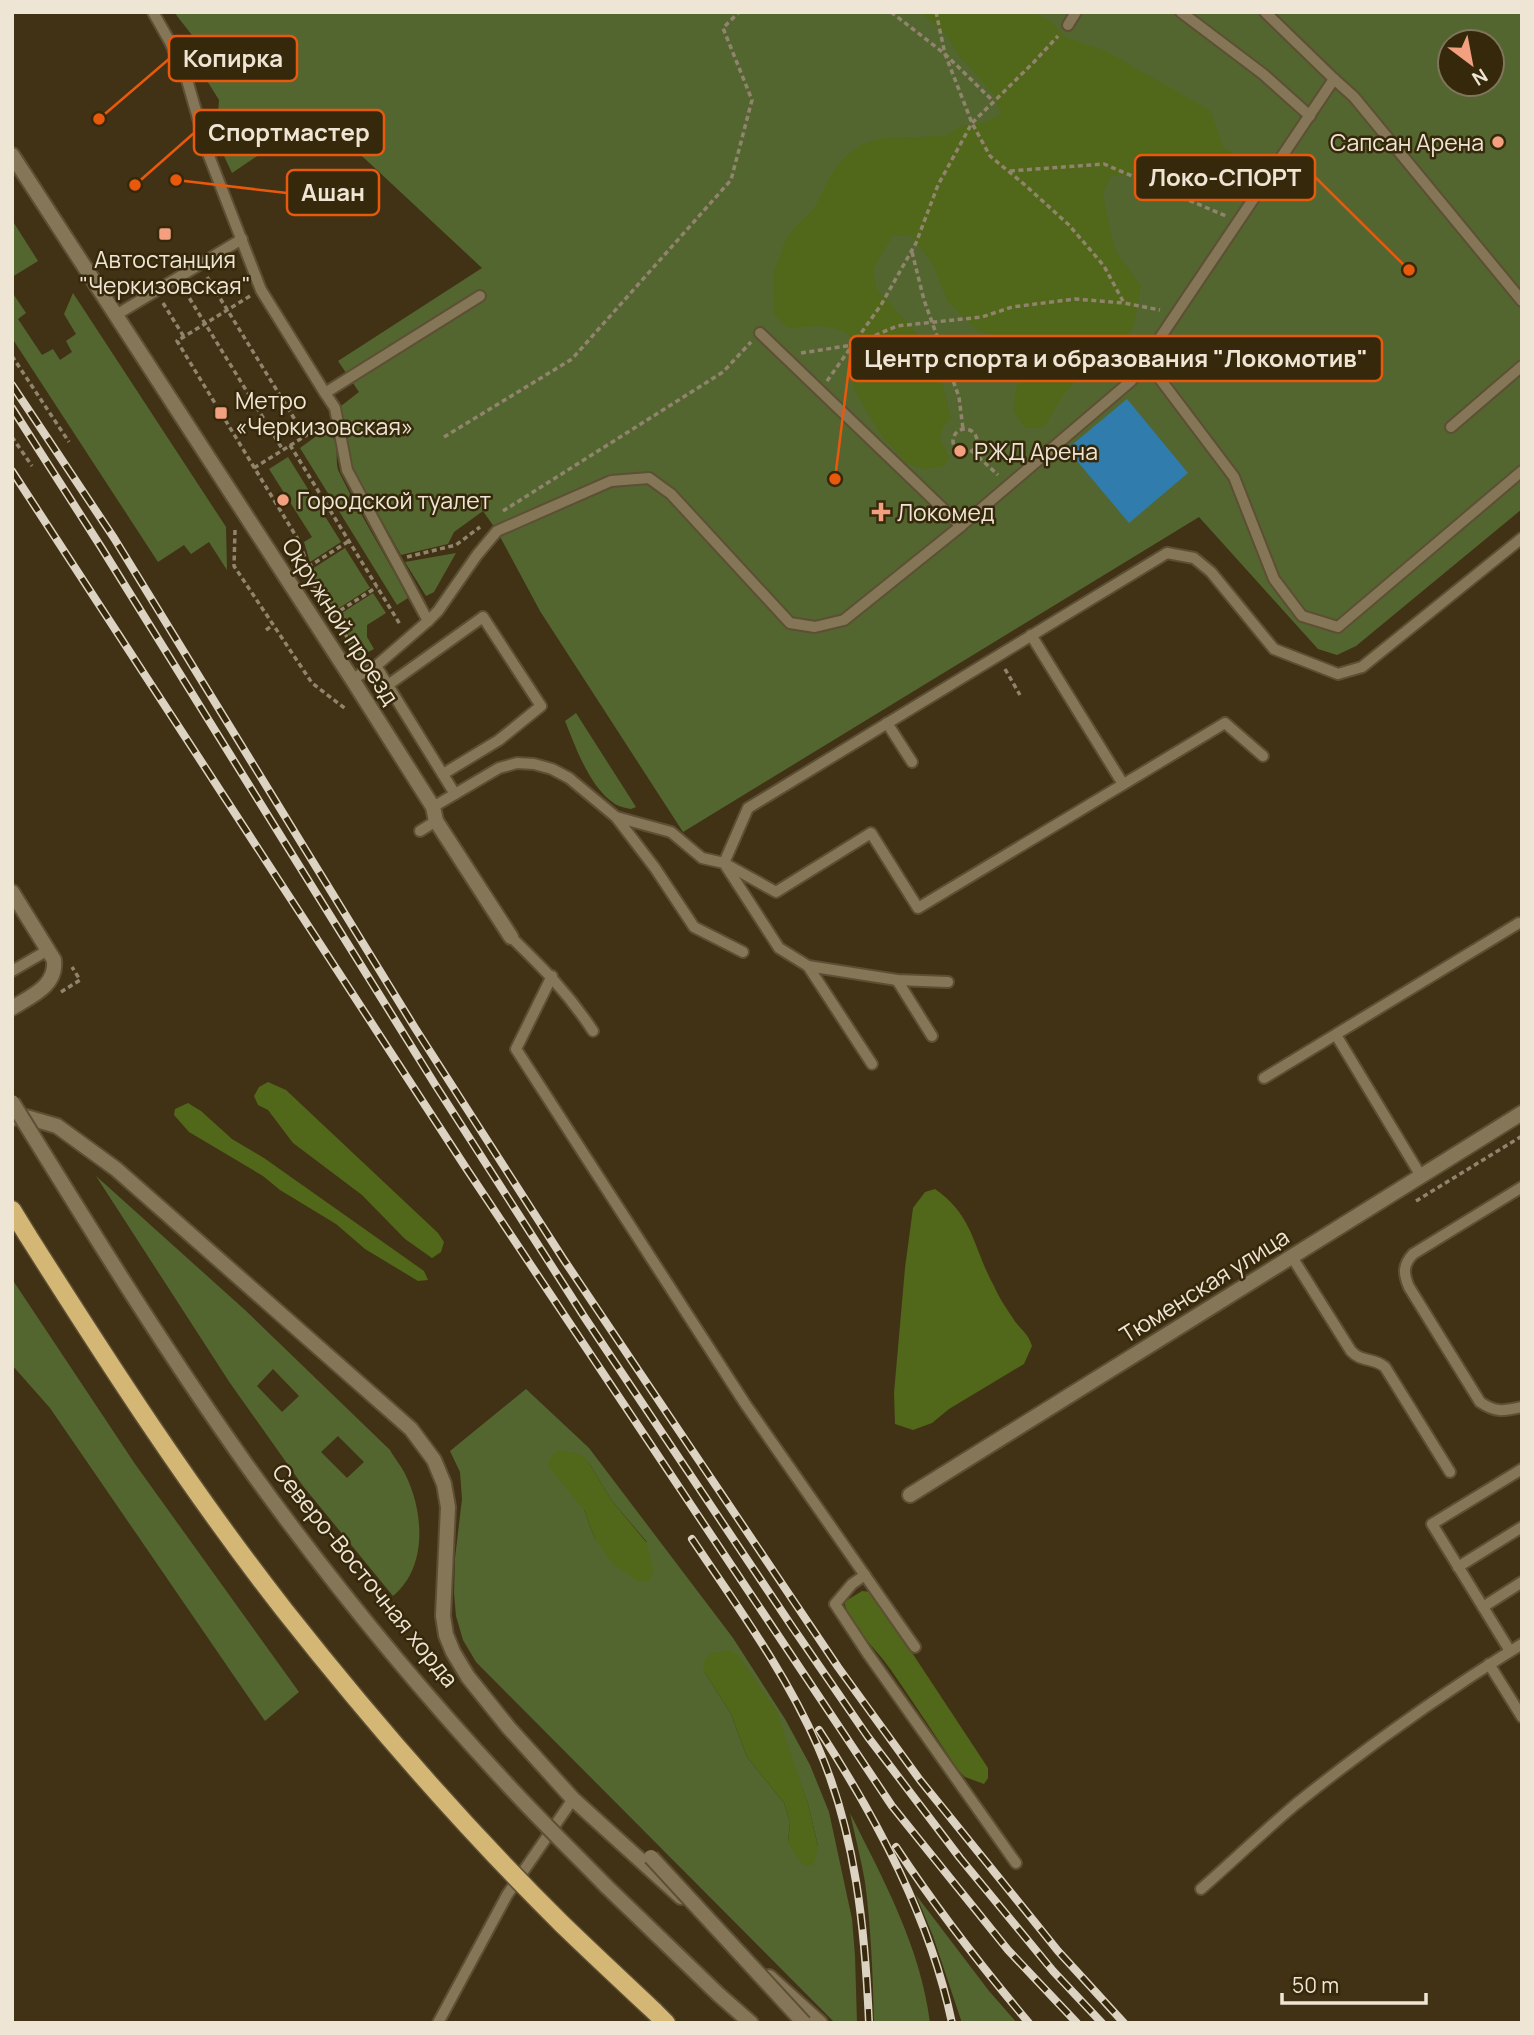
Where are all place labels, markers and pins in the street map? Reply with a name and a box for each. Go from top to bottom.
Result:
callout: Копирка [169,36,297,81]
callout: Спортмастер [194,110,384,155]
place label: Сапсан Арена [1330,126,1484,158]
marker: Сапсан Арена [1490,134,1506,150]
callout: Локо-СПОРТ [1135,155,1315,200]
callout: Ашан [287,170,379,215]
marker: Автостанция "Черкизовская" [157,226,173,242]
place label: Автостанция "Черкизовская" [79,243,251,301]
callout: Центр спорта и образования "Локомотив" [850,336,1382,381]
place label: Метро «Черкизовская» [235,384,413,442]
marker: Метро «Черкизовская» [213,405,229,421]
place label: РЖД Арена [974,435,1098,467]
marker: РЖД Арена [952,443,968,459]
place label: Городской туалет [297,484,492,516]
marker: Городской туалет [275,492,291,508]
place label: Локомед [897,496,995,528]
marker: Локомед [871,502,891,522]

